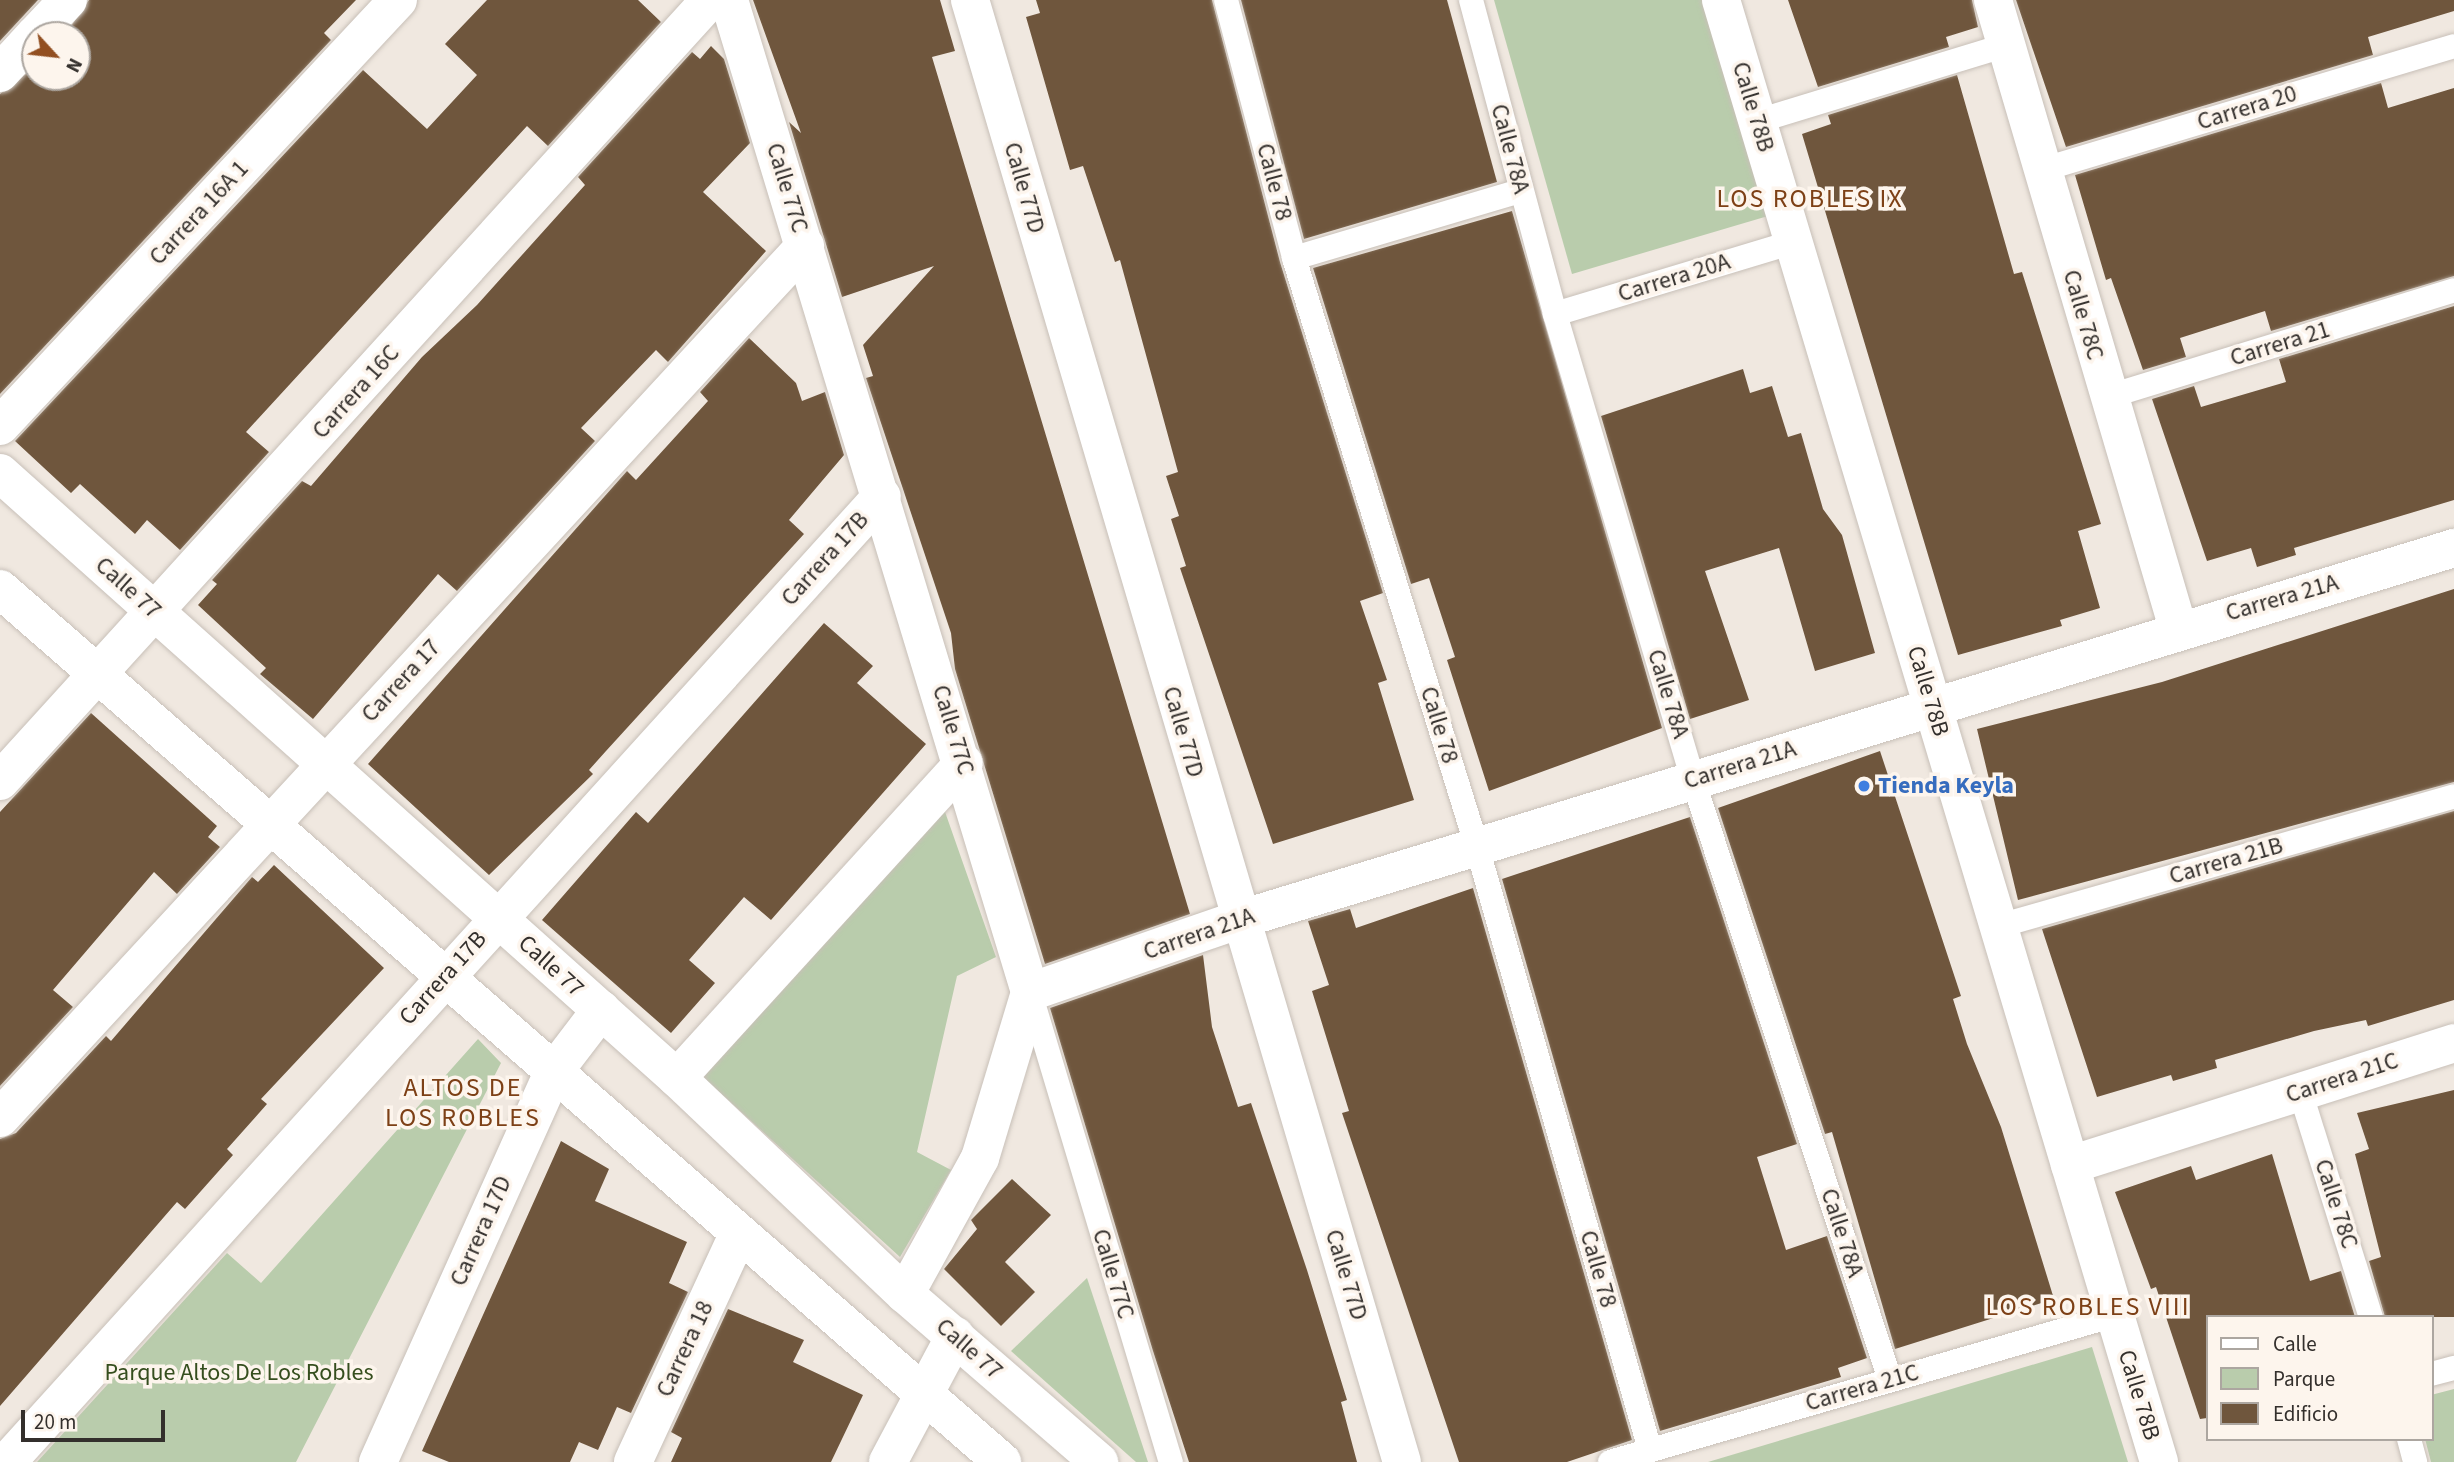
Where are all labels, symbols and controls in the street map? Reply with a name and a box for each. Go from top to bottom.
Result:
north arrow [21,21,91,91]
text: N [58,53,88,77]
street label: Calle 78B [1726,58,1780,156]
street label: Carrera 20 [2194,79,2300,137]
street label: Calle 78A [1484,101,1536,197]
street label: Calle 77D [997,139,1051,237]
street label: Calle 77C [760,140,814,236]
street label: Calle 78 [1250,140,1298,224]
street label: Carrera 16A 1 [143,155,255,271]
district label: LOS ROBLES IX [1718,183,1902,215]
street label: Carrera 20A [1614,247,1734,309]
street label: Calle 78C [2056,267,2110,363]
street label: Carrera 21 [2227,315,2333,373]
street label: Carrera 16C [306,339,406,445]
street label: Carrera 17B [775,506,875,612]
street label: Calle 77 [89,551,167,625]
street label: Carrera 21A [2222,568,2342,628]
street label: Carrera 17 [355,634,447,728]
street label: Calle 78B [1901,642,1955,740]
street label: Calle 78A [1641,646,1695,742]
street label: Calle 77C [926,682,980,778]
street label: Calle 77D [1156,683,1210,781]
street label: Calle 78 [1414,683,1464,767]
street label: Carrera 21A [1680,734,1800,796]
place label: Tienda Keyla [1878,772,2014,800]
marker: Tienda Keyla [1856,778,1872,794]
street label: Carrera 21B [2166,831,2286,891]
street label: Carrera 21A [1140,902,1258,966]
street label: Carrera 17B [393,925,493,1031]
street label: Calle 77 [512,929,590,1003]
street label: Carrera 21C [2282,1046,2402,1110]
district label: ALTOS DE LOS ROBLES [386,1072,540,1134]
street label: Calle 78C [2308,1156,2364,1252]
street label: Carrera 17D [444,1172,518,1290]
street label: Calle 78A [1814,1185,1870,1281]
street label: Calle 77C [1086,1226,1140,1322]
street label: Calle 77D [1319,1226,1373,1324]
street label: Calle 78 [1573,1227,1623,1311]
district label: LOS ROBLES VIII [1987,1291,2189,1323]
street label: Carrera 18 [650,1296,720,1402]
street label: Calle 77 [930,1312,1008,1386]
legend [2206,1315,2433,1441]
text: Calle [2273,1329,2317,1359]
street label: Calle 78B [2112,1346,2166,1444]
street label: Carrera 21C [1802,1358,1922,1418]
park label: Parque Altos De Los Robles [104,1359,374,1387]
text: Parque [2273,1364,2335,1394]
scale bar [24,1396,168,1440]
text: Edificio [2273,1399,2338,1429]
text: 20 m [34,1407,76,1437]

